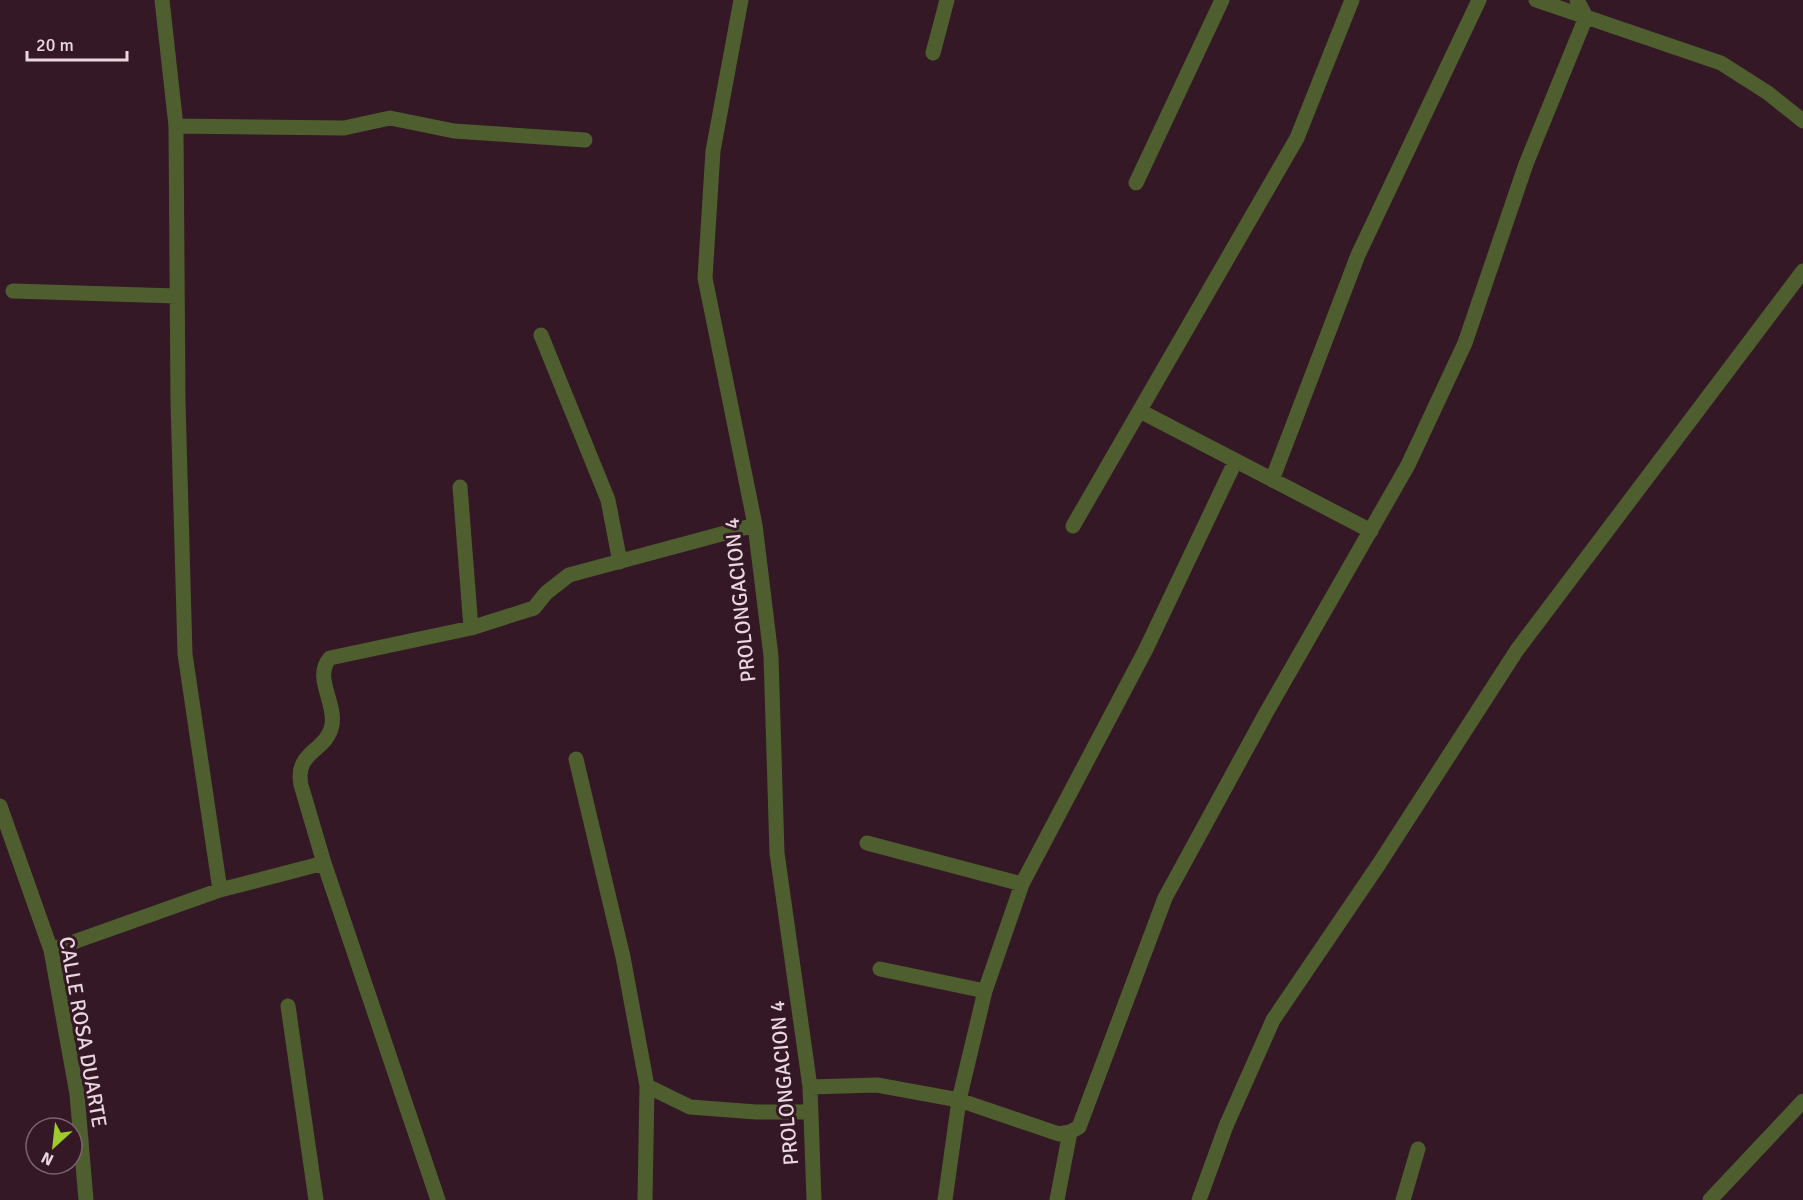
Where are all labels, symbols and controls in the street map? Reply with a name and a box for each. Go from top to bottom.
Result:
scale bar [27,24,128,62]
text: 20 m [36,34,74,56]
street label: PROLONGACION 4 [718,516,762,684]
street label: CALLE ROSA DUARTE [53,934,113,1130]
street label: PROLONGACION 4 [764,999,804,1167]
north arrow [24,1116,84,1176]
text: N [38,1147,57,1170]

